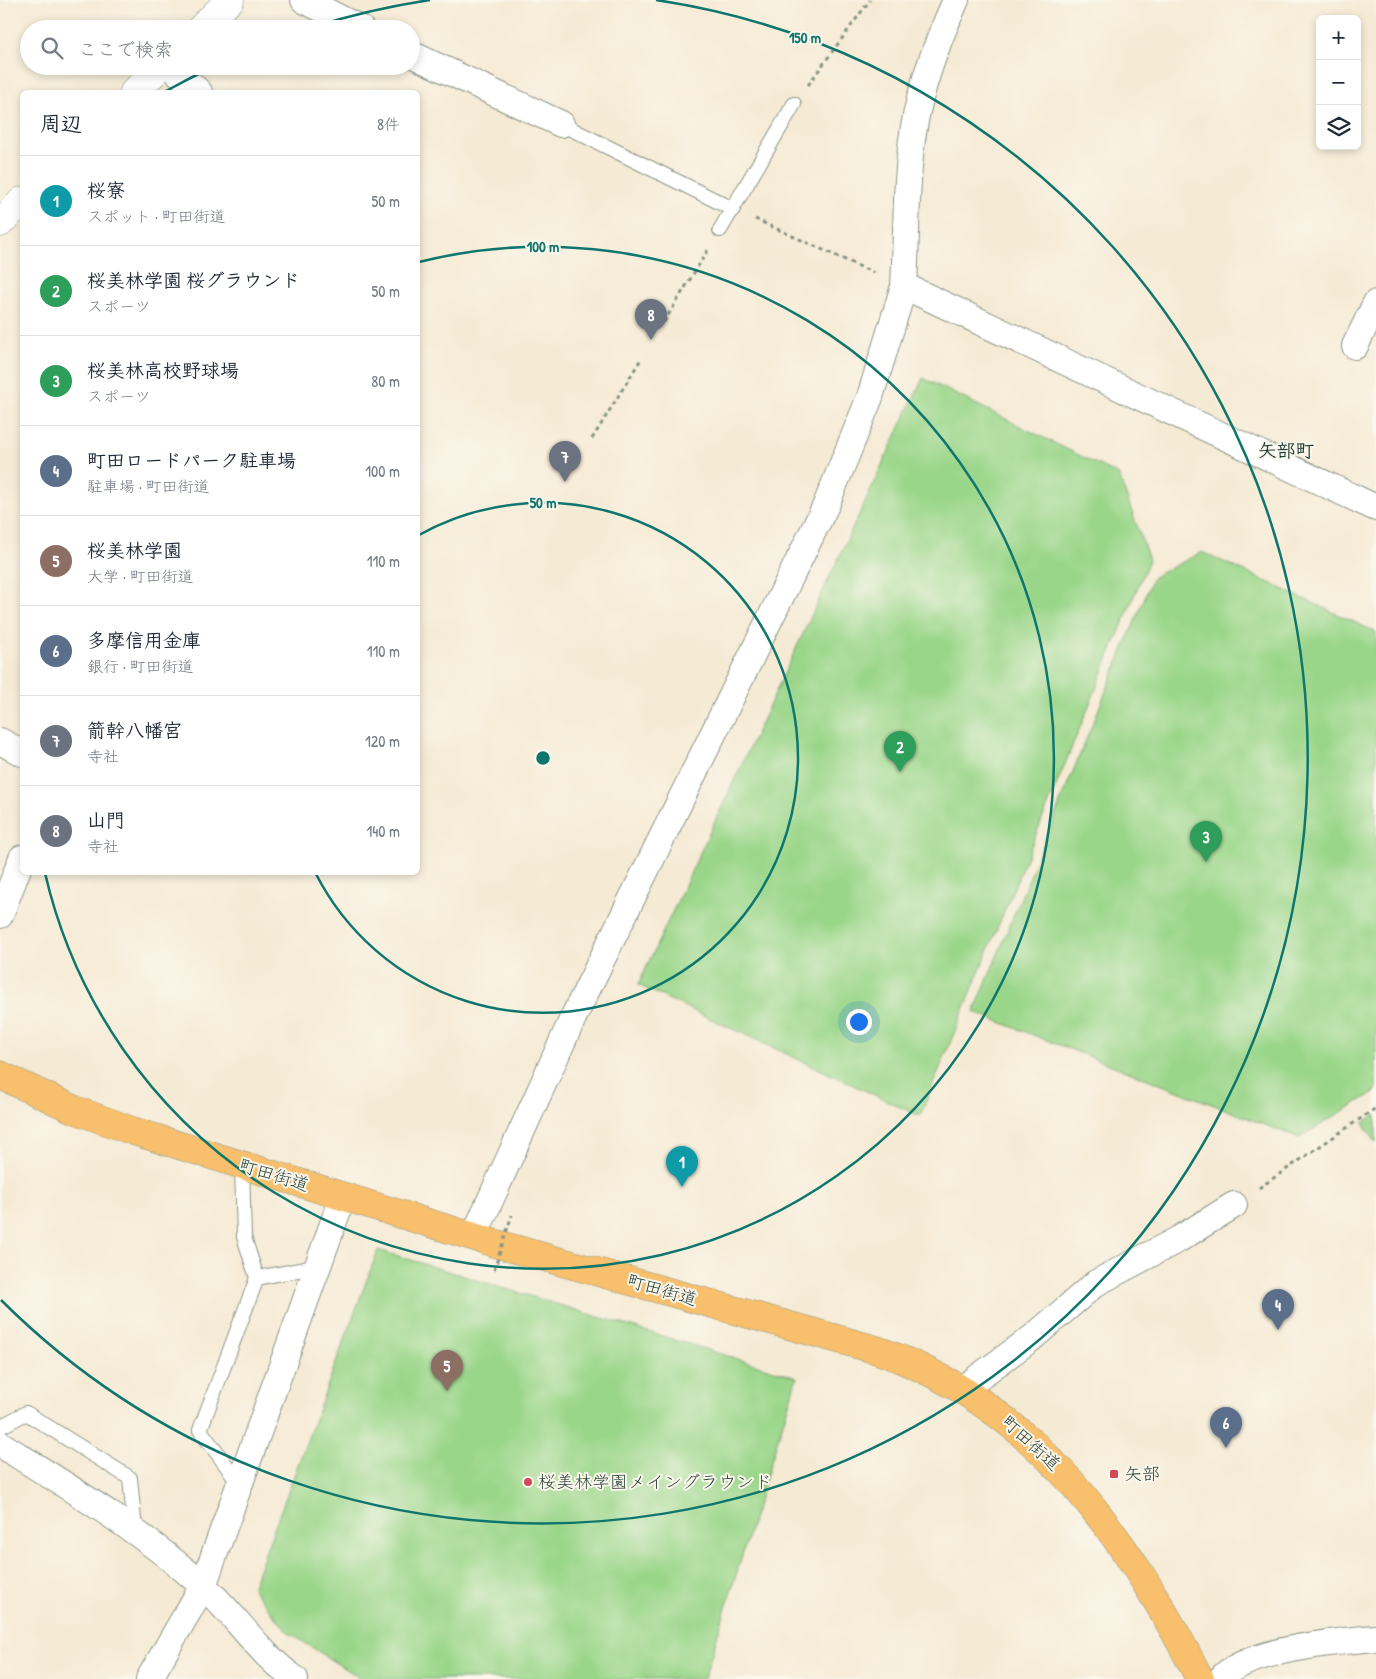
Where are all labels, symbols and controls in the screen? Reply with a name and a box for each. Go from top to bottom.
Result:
map controls [1316,15,1361,150]
button: + [1316,15,1361,60]
search box [20,20,420,75]
text: 150 m [789,27,821,48]
icon: search [38,34,66,62]
text: ここで検索 [78,36,173,62]
button: − [1316,60,1361,105]
button: layers [1316,105,1361,150]
text: 周辺 [40,109,82,138]
text: 8件 [377,113,400,135]
text: 桜寮 [87,177,125,203]
text: 1 [53,190,59,212]
text: 50 m [372,190,400,212]
text: スポット · 町田街道 [87,205,226,227]
text: 100 m [527,236,559,257]
text: 桜美林学園 桜グラウンド [87,267,300,293]
text: 2 [52,280,60,302]
text: 50 m [372,280,400,302]
text: スポーツ [87,295,151,317]
pin: 8 [635,299,667,340]
text: 桜美林高校野球場 [87,357,239,383]
text: 3 [52,370,60,392]
text: 80 m [371,370,400,392]
text: スポーツ [87,385,151,407]
district label: 矢部町 [1257,437,1315,463]
pin: 7 [549,441,581,482]
text: 町田ロードパーク駐車場 [87,447,296,473]
text: 4 [53,460,59,482]
text: 100 m [365,460,400,482]
text: 駐車場 · 町田街道 [87,475,210,497]
text: 50 m [530,492,556,513]
text: 桜美林学園 [87,537,182,563]
text: 5 [53,550,59,572]
text: 110 m [367,550,400,572]
text: 大学 · 町田街道 [87,565,194,587]
text: 多摩信用金庫 [87,627,201,653]
text: 6 [53,640,59,662]
text: 110 m [367,640,400,662]
text: 銀行 · 町田街道 [87,655,194,677]
text: 箭幹八幡宮 [87,717,182,743]
text: 7 [52,730,60,752]
text: 120 m [365,730,400,752]
pin: 2 [884,731,916,772]
text: 寺社 [87,745,119,767]
centre of rings [534,749,552,767]
text: 山門 [87,807,125,833]
text: 8 [53,820,59,842]
text: 140 m [366,820,400,842]
pin: 3 [1190,821,1222,862]
text: 寺社 [87,835,119,857]
your location [846,1009,872,1035]
pin: 1 [666,1146,698,1187]
street label: 町田街道 [236,1152,312,1197]
street label: 町田街道 [624,1268,700,1311]
pin: 4 [1262,1289,1294,1330]
pin: 5 [431,1350,463,1391]
pin: 6 [1210,1407,1242,1448]
street label: 町田街道 [996,1409,1066,1476]
place label: 矢部 [1124,1461,1160,1486]
marker: 矢部 [1108,1468,1120,1480]
place label: 桜美林学園メイングラウンド [538,1469,772,1494]
marker: 桜美林学園メイングラウンド [522,1476,534,1488]

